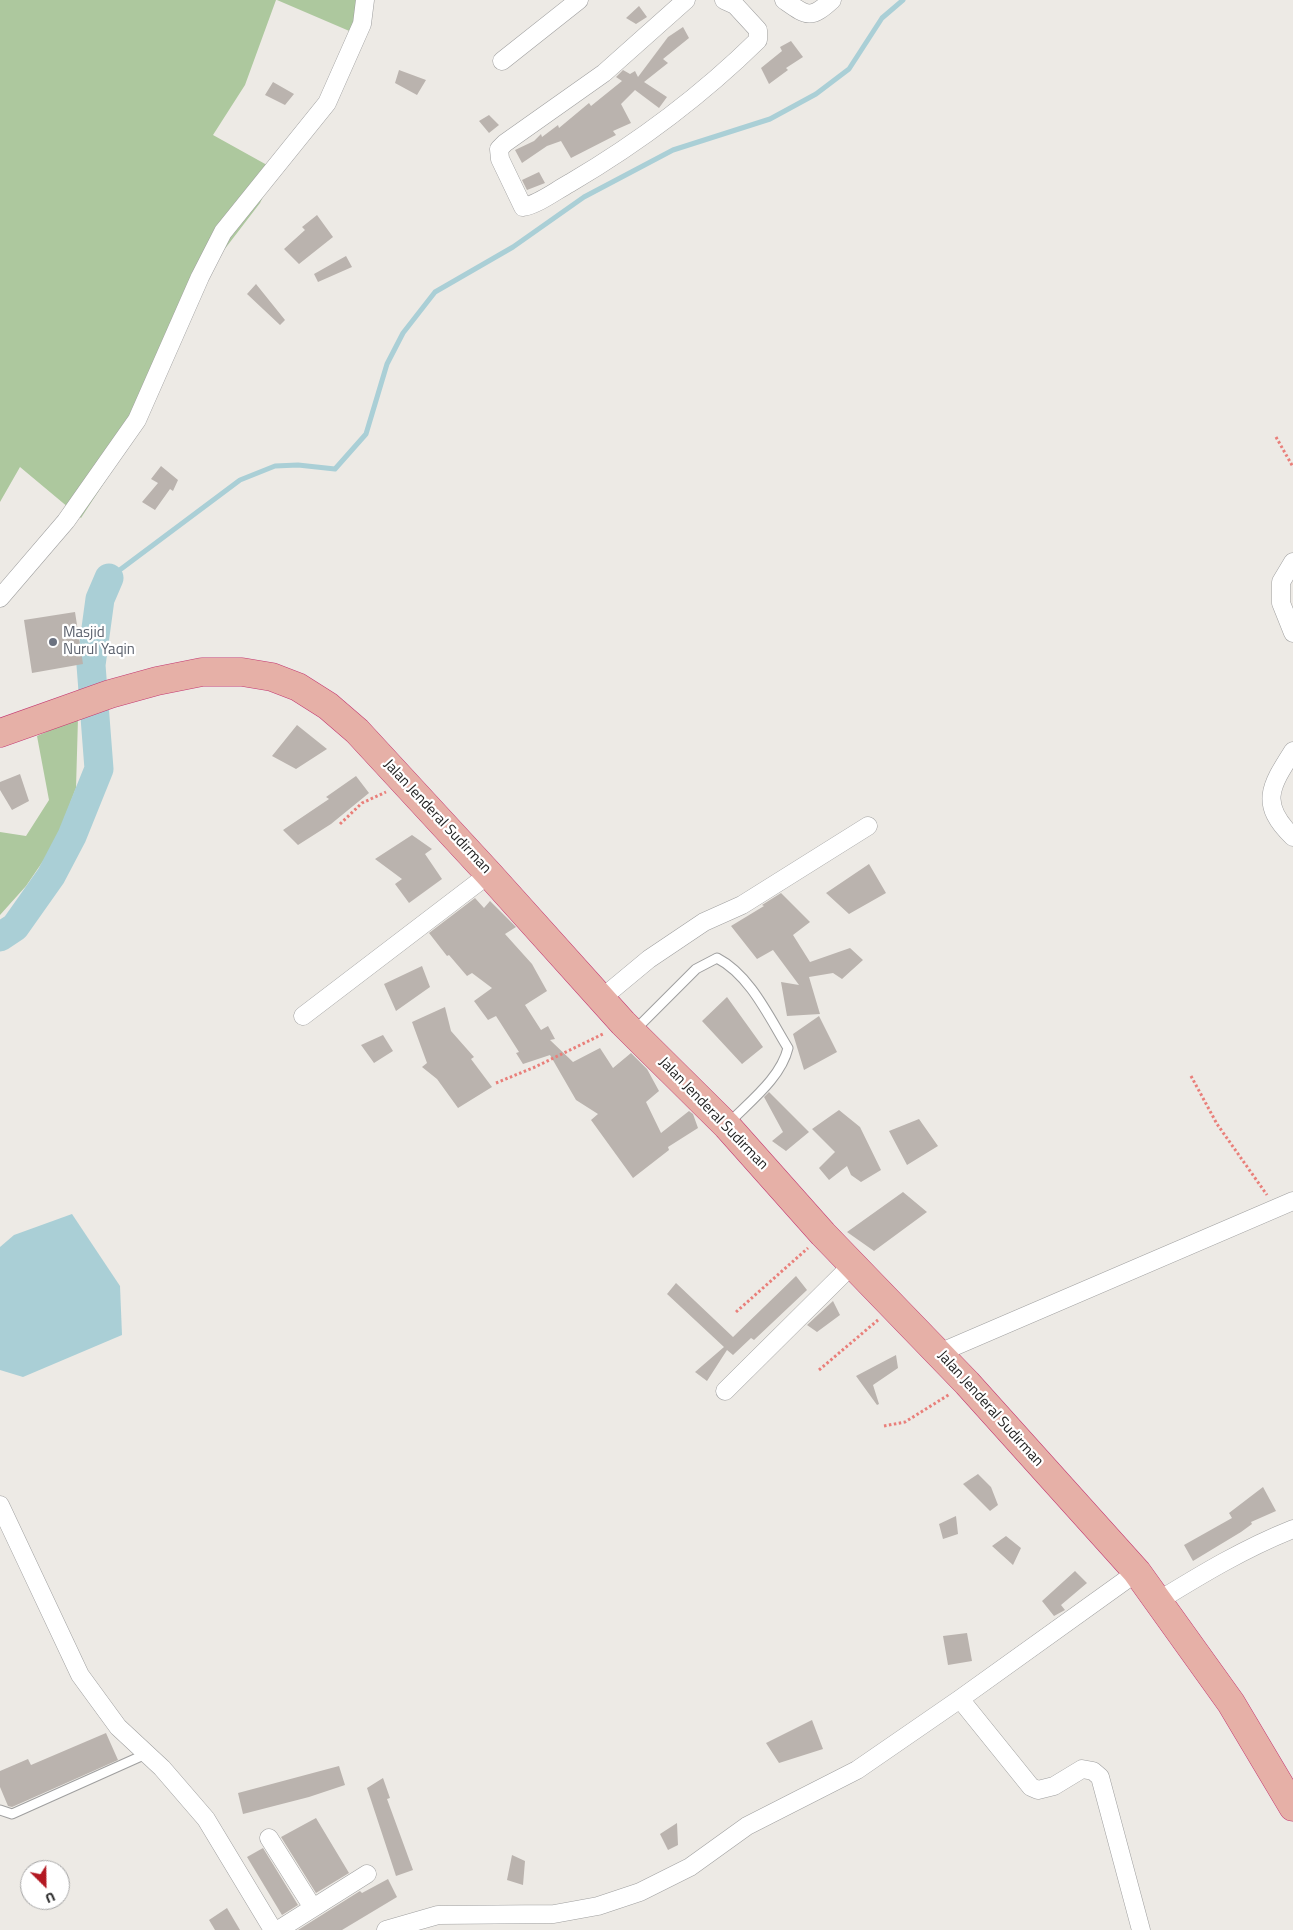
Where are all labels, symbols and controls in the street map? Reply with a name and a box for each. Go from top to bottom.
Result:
place label: Masjid Nurul Yaqin [63,624,135,659]
marker: Masjid Nurul Yaqin [47,636,59,648]
street label: Jalan Jenderal Sudirman [379,756,495,878]
street label: Jalan Jenderal Sudirman [655,1054,771,1174]
street label: Jalan Jenderal Sudirman [933,1347,1047,1471]
north arrow [20,1860,70,1910]
text: U [42,1887,59,1910]

